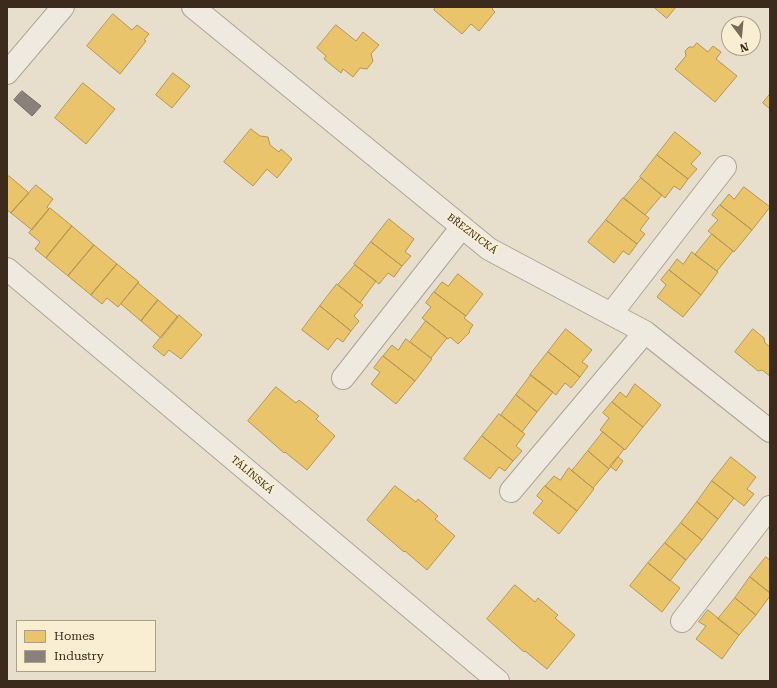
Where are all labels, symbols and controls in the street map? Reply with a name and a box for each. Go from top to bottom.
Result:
north arrow [721,16,761,56]
text: N [738,40,750,54]
street label: BŘEZNICKÁ [445,211,499,257]
street label: TÁLÍNSKÁ [228,454,276,496]
legend [16,620,156,672]
text: Homes [54,629,94,643]
text: Industry [54,649,104,663]

